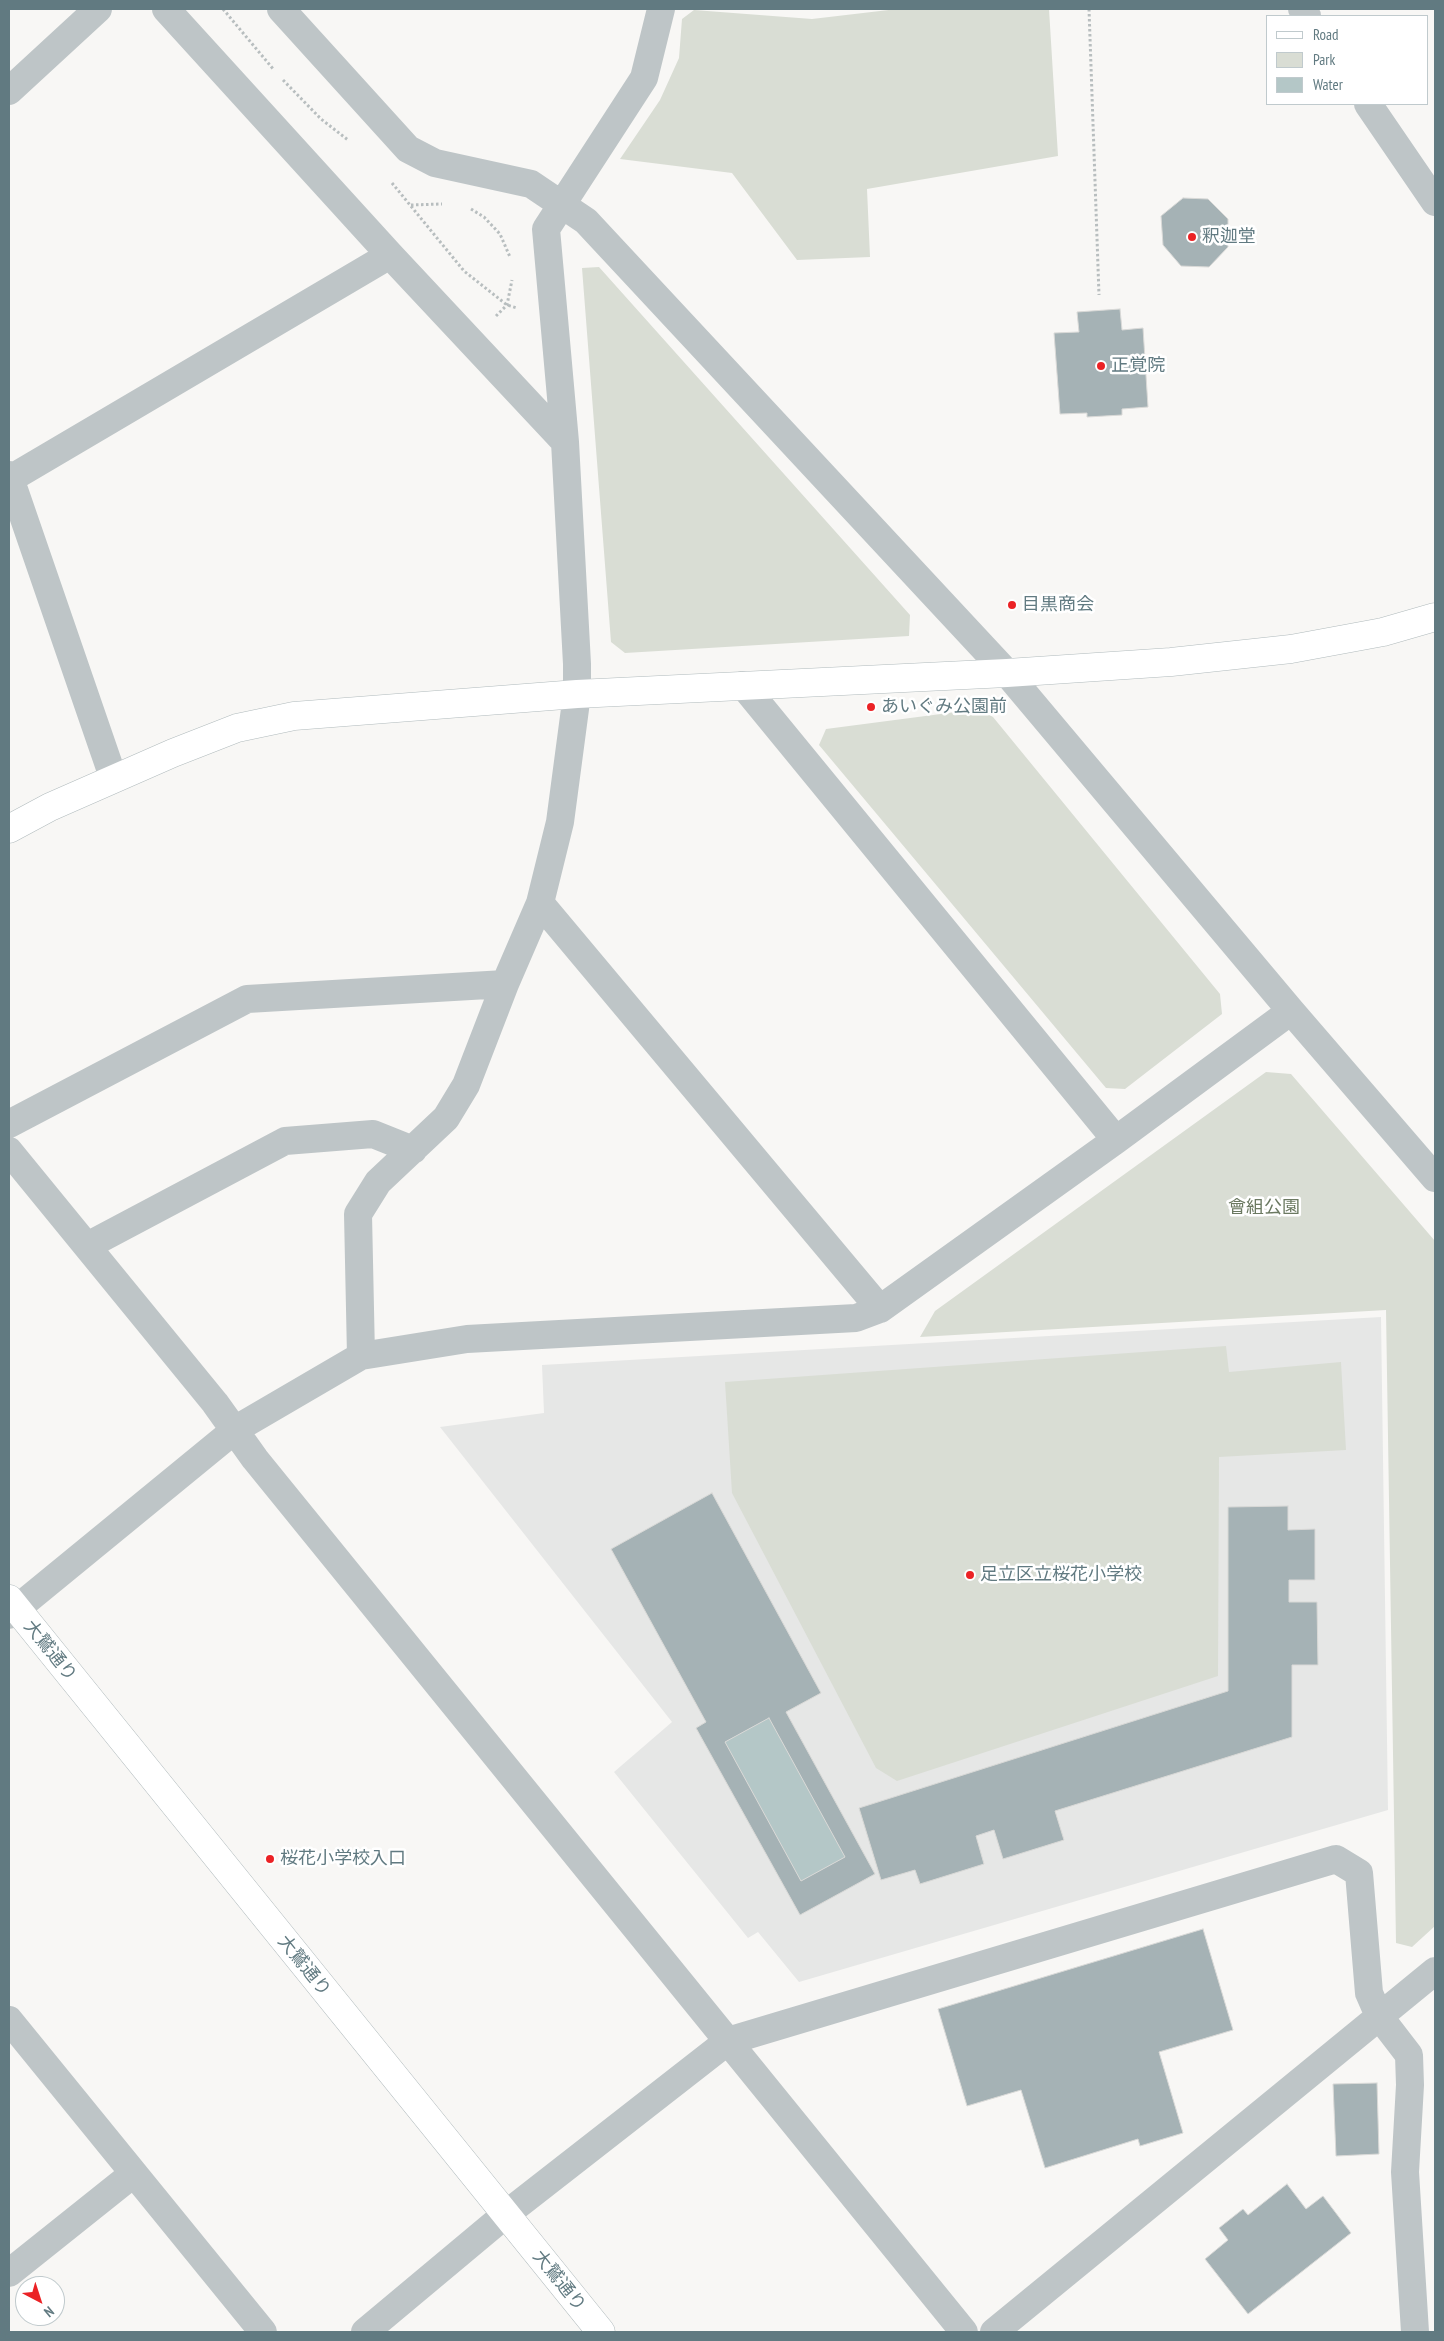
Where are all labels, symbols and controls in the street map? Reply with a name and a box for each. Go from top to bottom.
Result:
legend [1266,15,1429,105]
text: Road [1313,25,1339,44]
text: Park [1313,50,1335,69]
text: Water [1313,75,1343,94]
place label: 釈迦堂 [1202,226,1256,248]
marker: 釈迦堂 [1186,231,1198,243]
place label: 正覚院 [1111,355,1165,377]
marker: 正覚院 [1095,360,1107,372]
place label: 目黒商会 [1022,594,1094,616]
marker: 目黒商会 [1006,599,1018,611]
place label: あいぐみ公園前 [881,696,1007,718]
marker: あいぐみ公園前 [865,701,877,713]
park label: 會組公園 [1228,1197,1300,1219]
place label: 足立区立桜花小学校 [980,1564,1142,1586]
marker: 足立区立桜花小学校 [964,1569,976,1581]
street label: 大鷲通り [19,1616,81,1686]
place label: 桜花小学校入口 [280,1848,406,1870]
marker: 桜花小学校入口 [264,1853,276,1865]
street label: 大鷲通り [273,1931,335,2001]
street label: 大鷲通り [528,2246,590,2316]
north arrow [15,2276,65,2326]
text: N [40,2302,58,2321]

